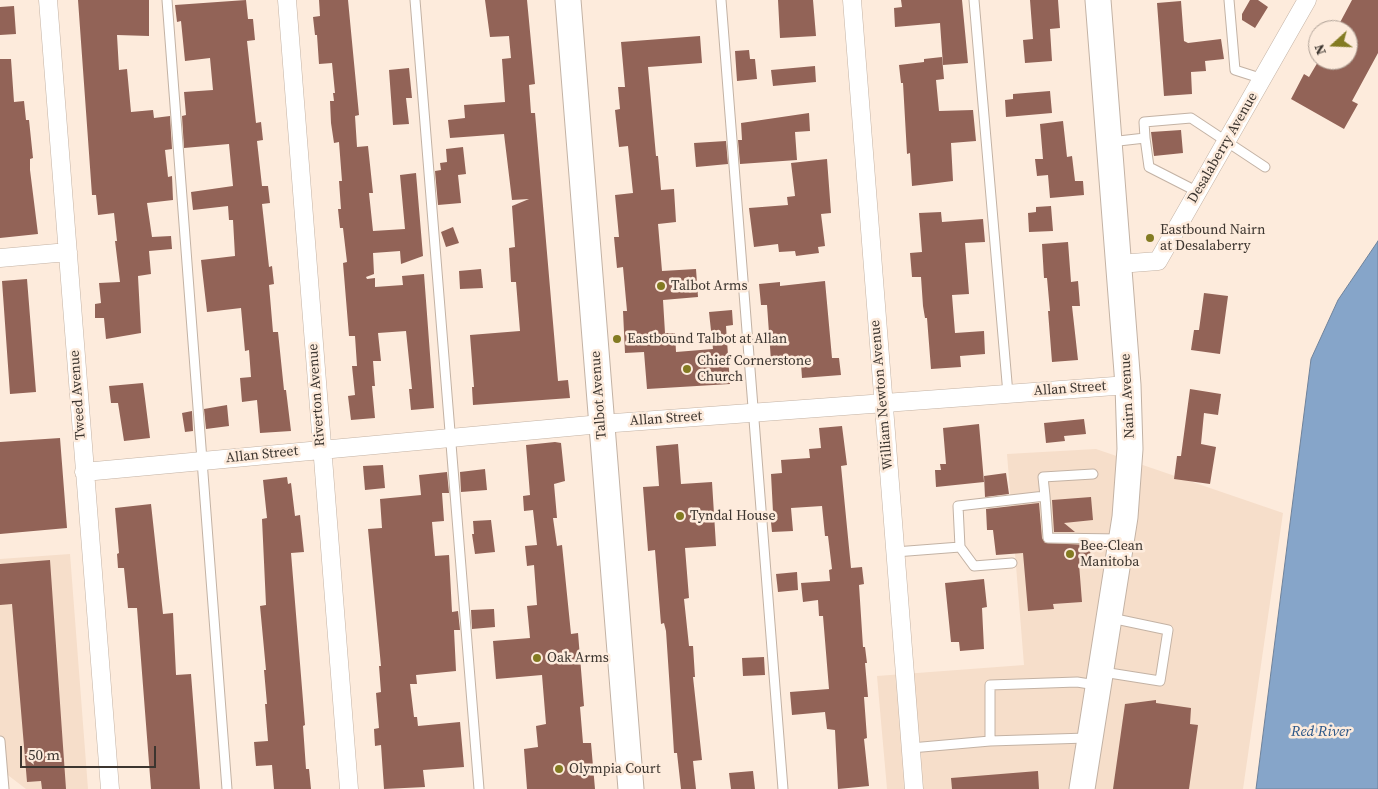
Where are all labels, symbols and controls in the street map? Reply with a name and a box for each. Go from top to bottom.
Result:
north arrow [1308,20,1358,70]
text: N [1309,42,1331,58]
street label: Desalaberry Avenue [1184,90,1262,206]
place label: Eastbound Nairn at Desalaberry [1160,222,1265,254]
marker: Eastbound Nairn at Desalaberry [1144,232,1156,244]
place label: Talbot Arms [671,278,748,294]
marker: Talbot Arms [655,280,667,292]
street label: William Newton Avenue [867,319,897,471]
place label: Eastbound Talbot at Allan [627,331,787,347]
marker: Eastbound Talbot at Allan [611,333,623,345]
street label: Riverton Avenue [305,343,329,447]
street label: Tweed Avenue [66,350,90,440]
street label: Talbot Avenue [588,350,610,440]
place label: Chief Cornerstone Church [697,353,811,386]
street label: Nairn Avenue [1117,353,1139,439]
marker: Chief Cornerstone Church [681,363,693,375]
street label: Allan Street [1033,378,1107,400]
street label: Allan Street [629,408,703,430]
street label: Allan Street [225,443,299,467]
place label: Tyndal House [690,508,776,524]
marker: Tyndal House [674,510,686,522]
place label: Bee-Clean Manitoba [1080,538,1143,570]
marker: Bee-Clean Manitoba [1064,548,1076,560]
place label: Oak Arms [547,650,609,666]
marker: Oak Arms [531,652,543,664]
water label: Red River [1291,723,1351,741]
scale bar [22,736,159,768]
text: 50 m [28,744,60,765]
place label: Olympia Court [569,761,661,777]
marker: Olympia Court [553,763,565,775]

